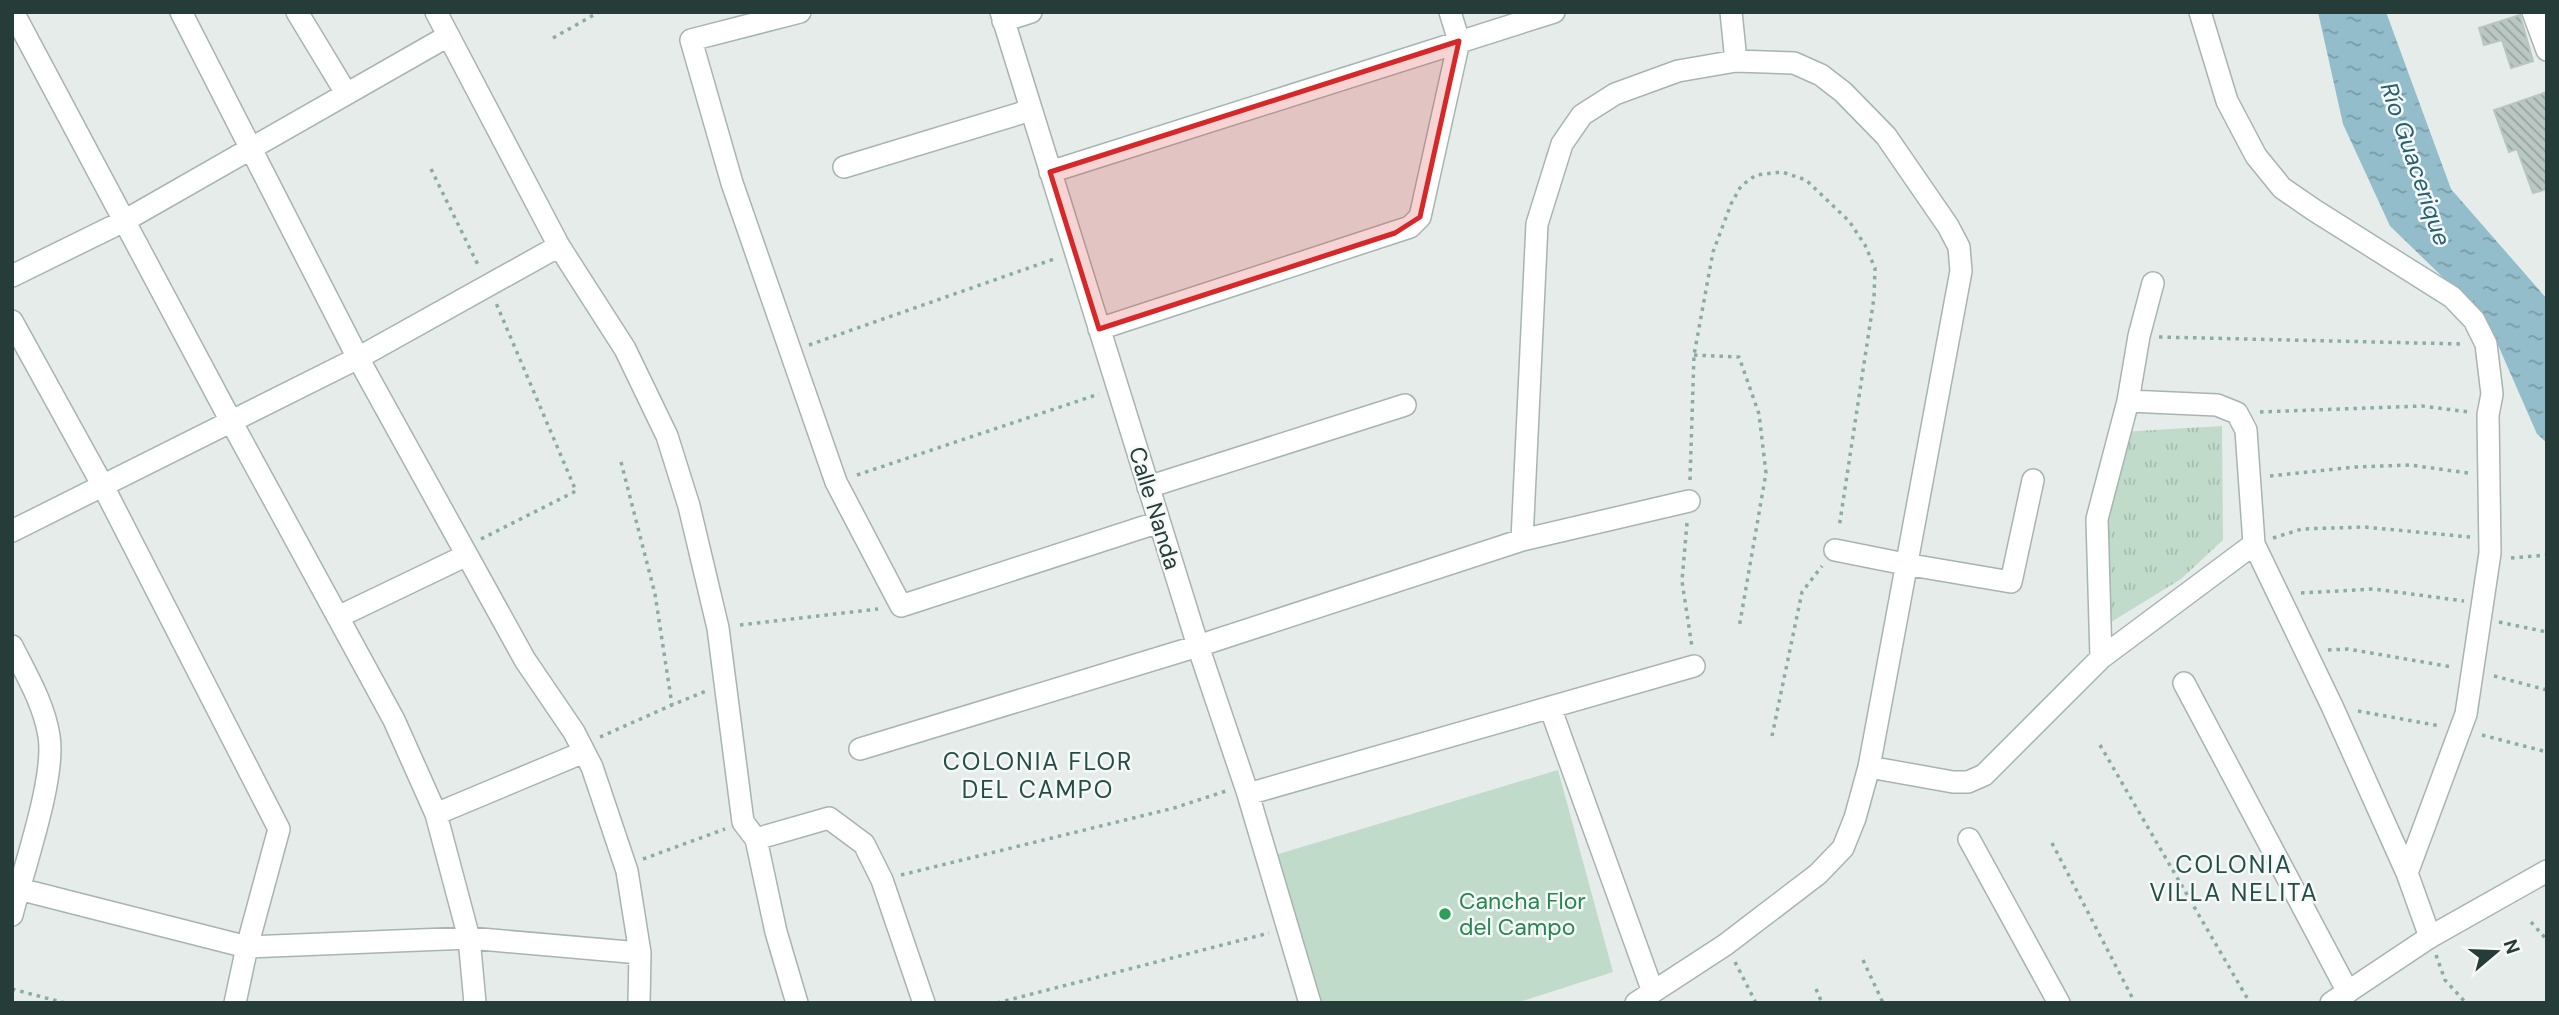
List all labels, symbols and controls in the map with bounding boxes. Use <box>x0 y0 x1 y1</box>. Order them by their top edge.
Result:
water label: Río Guacerique <box>2374 78 2458 250</box>
street label: Calle Nanda <box>1122 443 1188 573</box>
district label: COLONIA FLOR DEL CAMPO <box>943 746 1133 805</box>
district label: COLONIA VILLA NELITA <box>2149 849 2319 908</box>
place label: Cancha Flor del Campo <box>1459 886 1586 942</box>
marker: Cancha Flor del Campo <box>1437 906 1453 922</box>
north arrow <box>2461 917 2531 987</box>
text: N <box>2498 936 2526 957</box>

